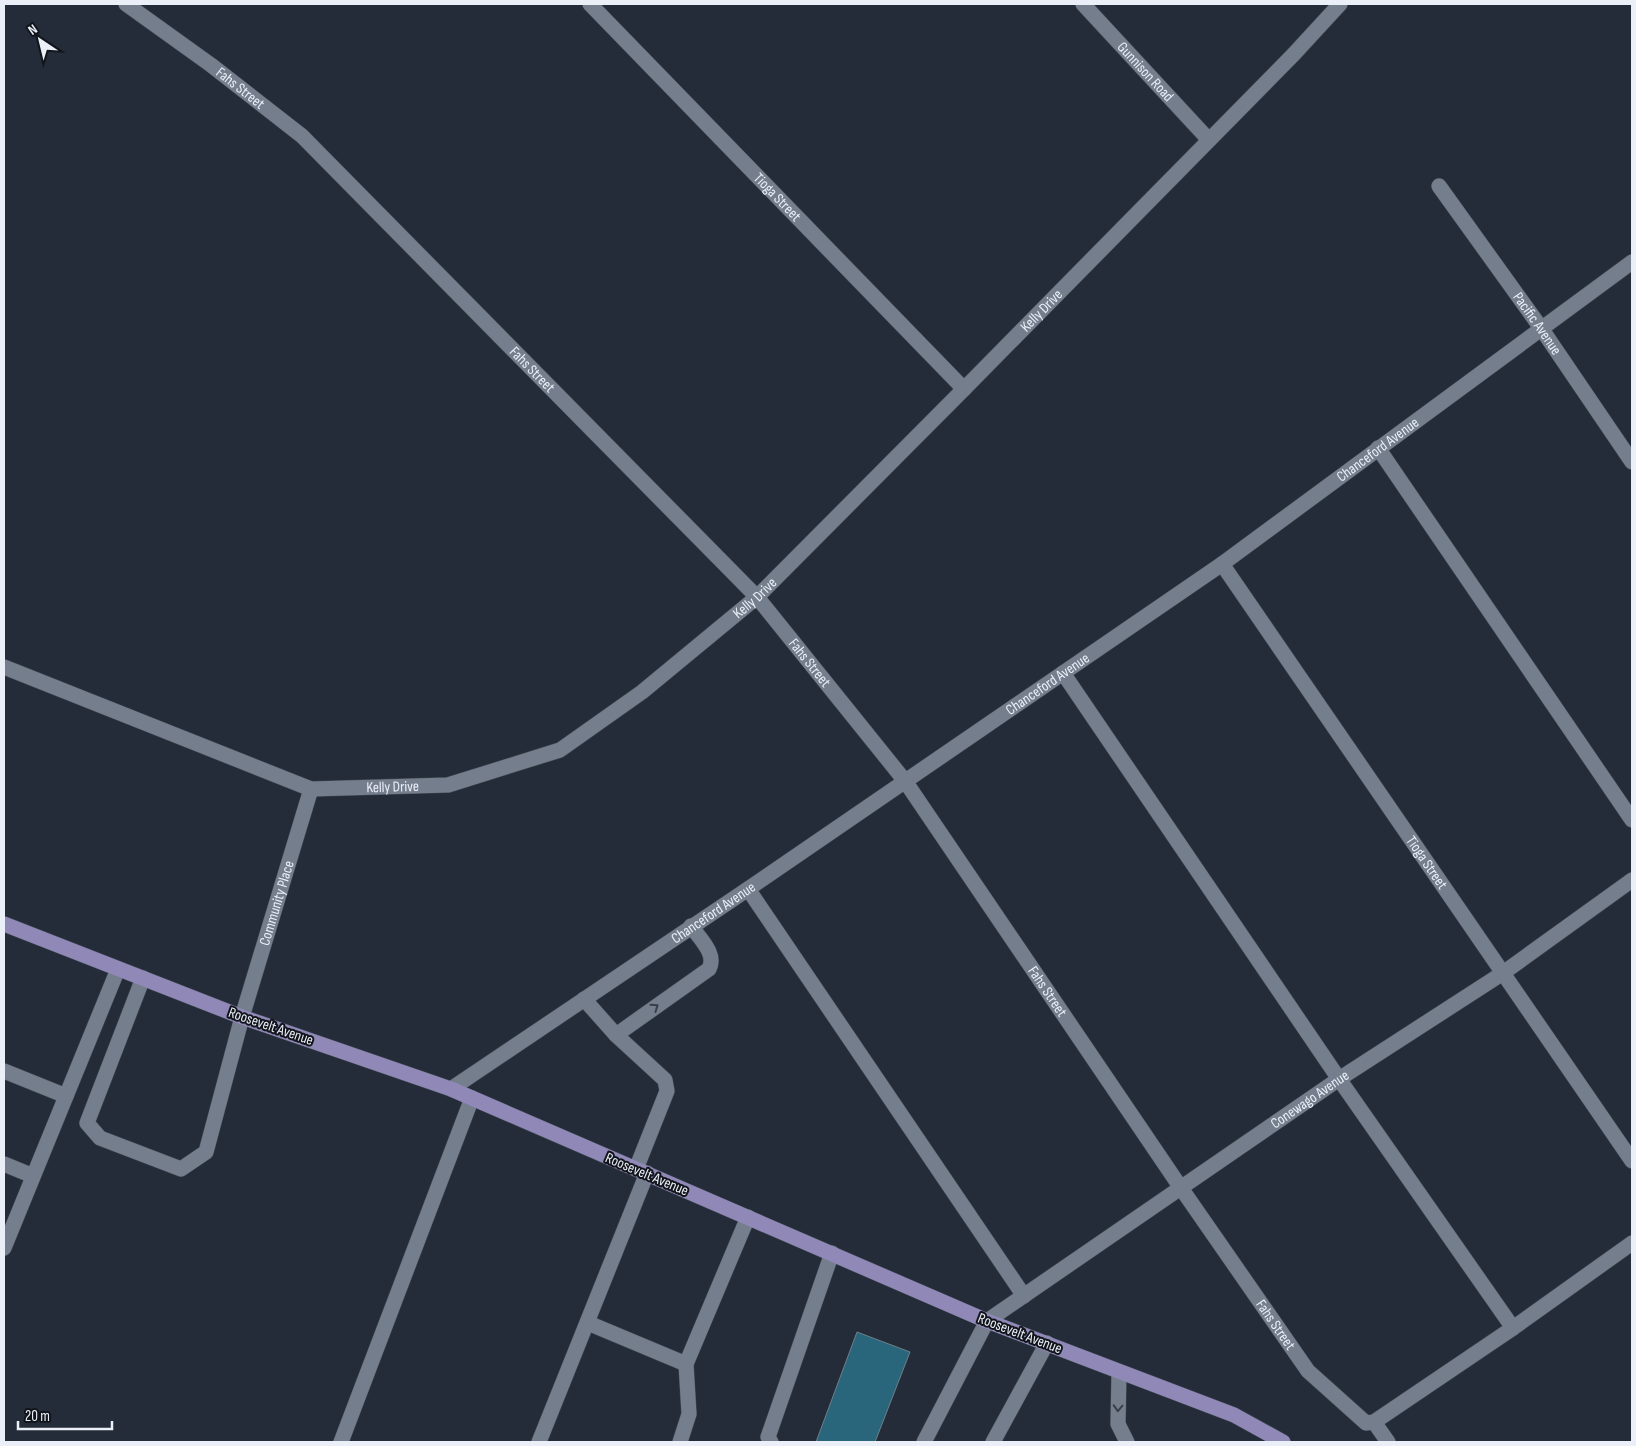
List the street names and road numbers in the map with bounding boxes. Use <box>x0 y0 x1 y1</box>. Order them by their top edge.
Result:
street label: Gunnison Road <box>1113 38 1178 106</box>
street label: Fahs Street <box>212 63 269 114</box>
street label: Tioga Street <box>749 169 805 226</box>
street label: Kelly Drive <box>1016 285 1067 336</box>
street label: Pacific Avenue <box>1508 289 1566 359</box>
street label: Fahs Street <box>505 343 559 397</box>
street label: Chanceford Avenue <box>1333 413 1423 486</box>
street label: Kelly Drive <box>729 574 781 623</box>
street label: Fahs Street <box>784 635 835 691</box>
street label: Chanceford Avenue <box>1002 649 1093 720</box>
street label: Kelly Drive <box>366 777 419 797</box>
street label: Tioga Street <box>1402 832 1452 893</box>
street label: Community Place <box>255 858 299 948</box>
street label: Chanceford Avenue <box>668 878 759 948</box>
street label: Fahs Street <box>1023 963 1071 1021</box>
street label: Roosevelt Avenue <box>226 1003 316 1050</box>
street label: Conewago Avenue <box>1267 1066 1353 1133</box>
street label: Roosevelt Avenue <box>602 1148 691 1201</box>
street label: Fahs Street <box>1251 1296 1300 1354</box>
street label: Roosevelt Avenue <box>975 1309 1065 1358</box>

